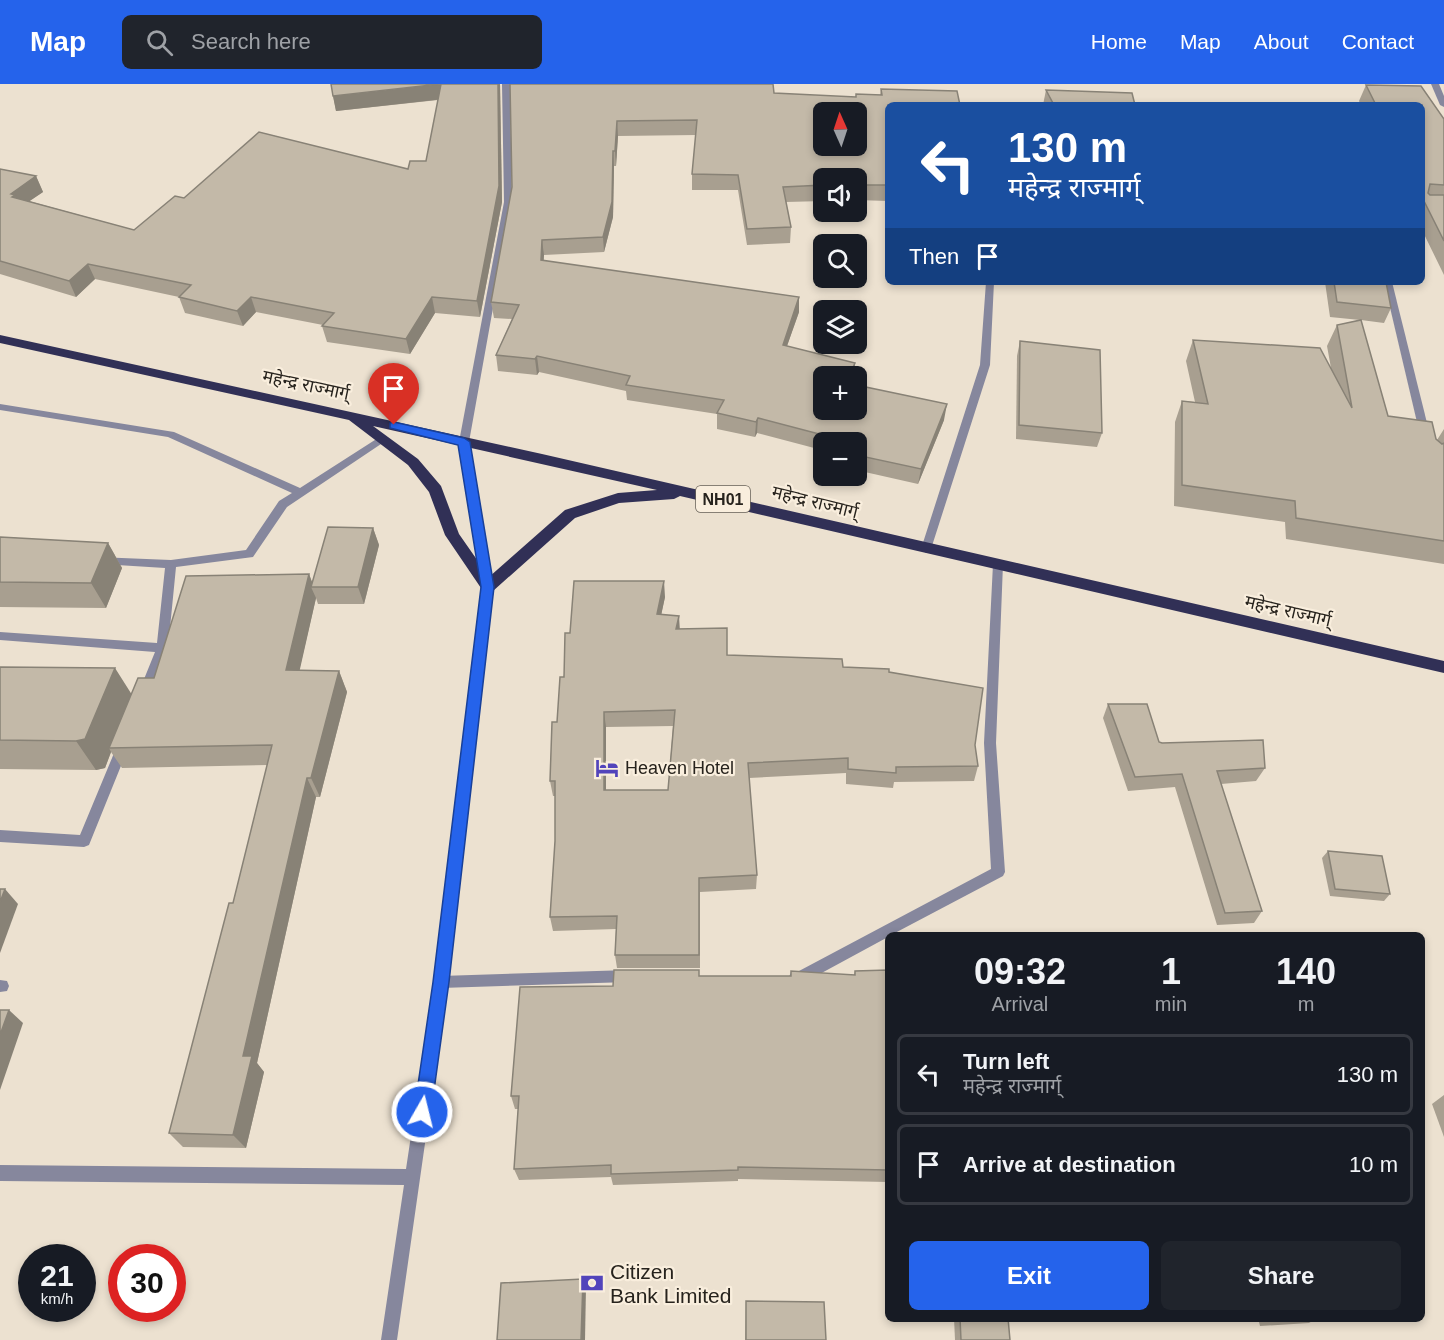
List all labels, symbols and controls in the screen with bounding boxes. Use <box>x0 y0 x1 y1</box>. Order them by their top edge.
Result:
search box <box>122 15 542 69</box>
text: Map <box>30 26 86 57</box>
icon: search <box>143 26 176 59</box>
text: Search here <box>191 29 311 54</box>
text: Home <box>1091 30 1147 53</box>
text: Map <box>1180 30 1221 53</box>
text: About <box>1254 30 1309 53</box>
text: Contact <box>1342 30 1414 53</box>
north arrow <box>813 102 867 156</box>
map controls <box>813 102 867 486</box>
text: 130 m <box>1008 124 1127 171</box>
icon: left <box>909 126 987 204</box>
button: sound <box>813 168 867 222</box>
text: महेन्द्र राज्मार्ग् <box>1008 173 1140 203</box>
button: search <box>813 234 867 288</box>
icon: arrive <box>971 240 1004 273</box>
text: Then <box>909 244 959 269</box>
button: layers <box>813 300 867 354</box>
pin <box>368 363 419 425</box>
street label: महेन्द्र राज्मार्ग् <box>261 365 354 406</box>
button: + <box>813 366 867 420</box>
icon: arrive <box>377 372 410 405</box>
button: − <box>813 432 867 486</box>
street label: महेन्द्र राज्मार्ग् <box>769 481 863 524</box>
road number: NH01 <box>696 486 750 512</box>
street label: महेन्द्र राज्मार्ग् <box>1242 590 1336 632</box>
hotel icon: Heaven Hotel <box>594 755 620 781</box>
place label: Heaven Hotel <box>625 758 734 778</box>
text: 09:32 <box>974 951 1066 992</box>
text: 1 <box>1161 951 1181 992</box>
text: 140 <box>1276 951 1336 992</box>
text: Arrival <box>992 993 1048 1015</box>
text: min <box>1155 993 1187 1015</box>
text: m <box>1298 993 1314 1015</box>
text: Turn left <box>963 1049 1049 1074</box>
icon: left <box>912 1058 945 1091</box>
text: 130 m <box>1337 1062 1398 1087</box>
text: महेन्द्र राज्मार्ग् <box>963 1075 1061 1097</box>
position arrow <box>390 1080 454 1144</box>
icon: arrive <box>912 1148 945 1181</box>
text: Arrive at destination <box>963 1152 1176 1177</box>
text: 10 m <box>1349 1152 1398 1177</box>
button: Exit <box>909 1241 1149 1310</box>
button: Share <box>1161 1241 1401 1310</box>
speed limit sign: 30 <box>108 1244 186 1322</box>
text: 21 <box>40 1259 74 1292</box>
place label: Citizen Bank Limited <box>610 1260 731 1307</box>
bank icon: Citizen Bank Limited <box>579 1270 605 1296</box>
text: km/h <box>41 1290 73 1307</box>

